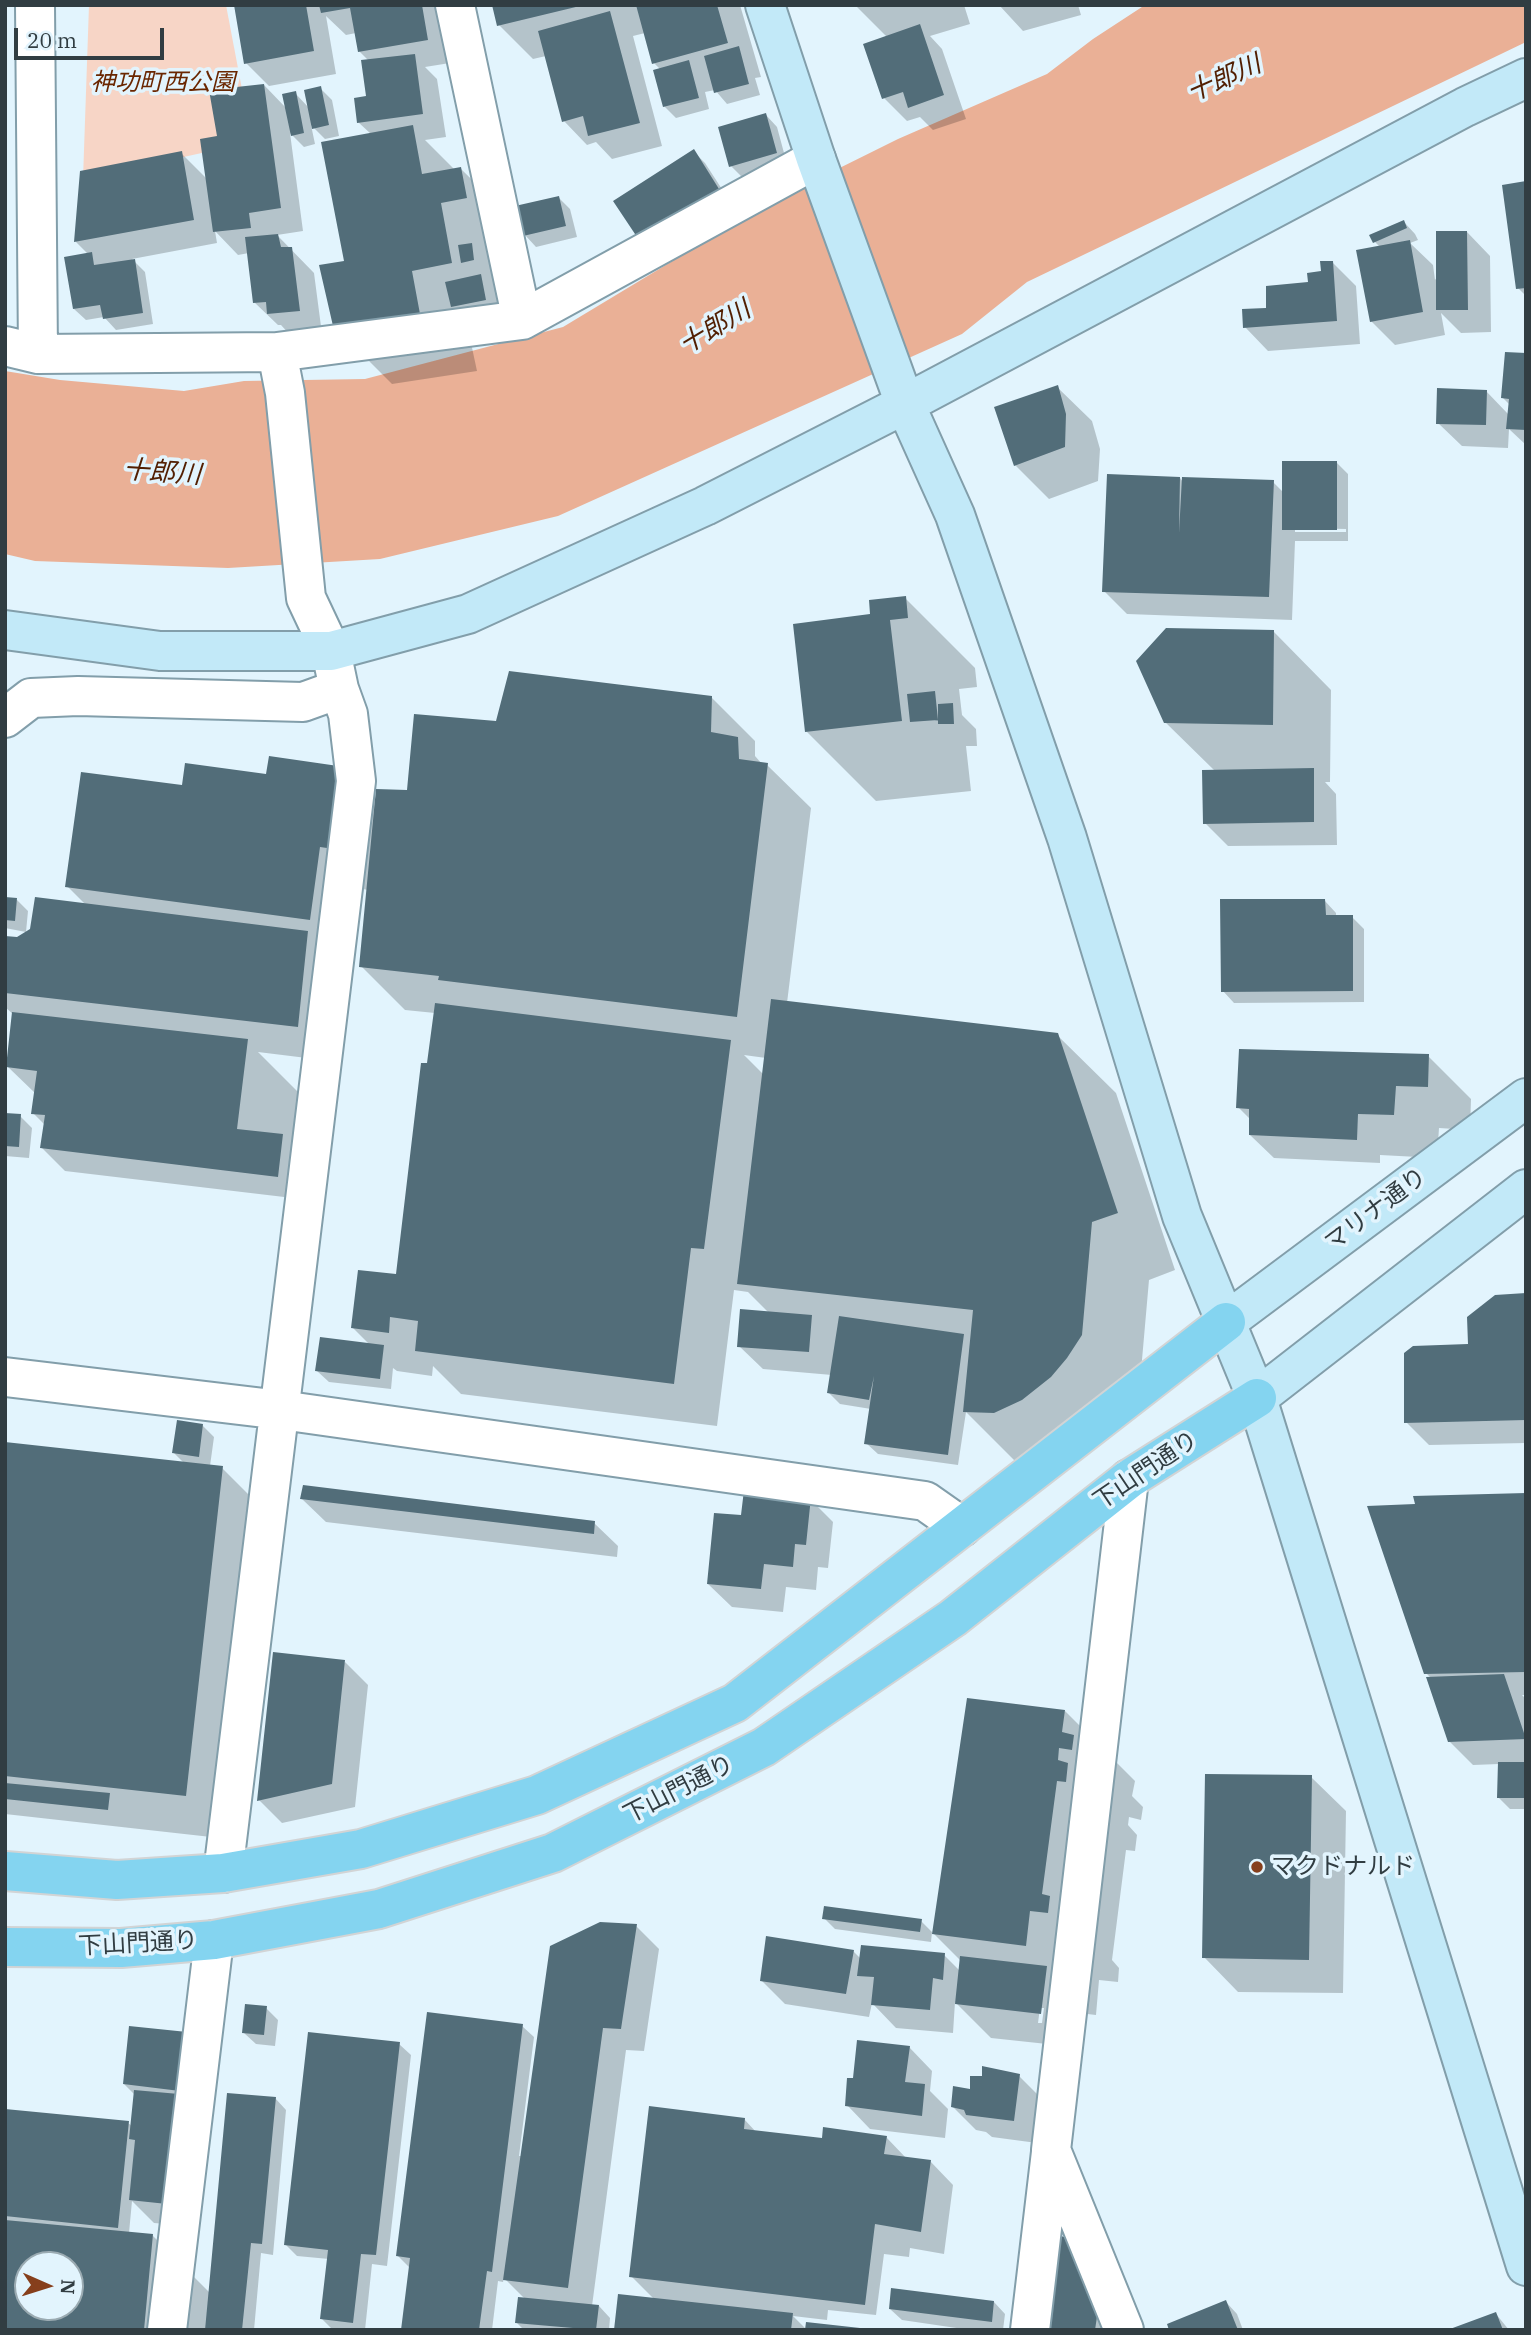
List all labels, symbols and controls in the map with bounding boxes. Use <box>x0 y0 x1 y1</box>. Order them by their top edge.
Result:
scale bar <box>18 14 168 58</box>
text: 20 m <box>27 26 77 54</box>
water label: 十郎川 <box>1182 49 1266 109</box>
park label: 神功町西公園 <box>91 69 235 97</box>
water label: 十郎川 <box>674 295 756 361</box>
water label: 十郎川 <box>122 455 202 491</box>
street label: マリナ通り <box>1319 1162 1433 1258</box>
street label: 下山門通り <box>1088 1426 1204 1516</box>
street label: 下山門通り <box>619 1750 739 1830</box>
place label: マクドナルド <box>1271 1853 1415 1881</box>
marker: マクドナルド <box>1249 1859 1265 1875</box>
street label: 下山門通り <box>77 1926 199 1962</box>
north arrow <box>14 2251 84 2321</box>
text: N <box>56 2279 80 2295</box>

